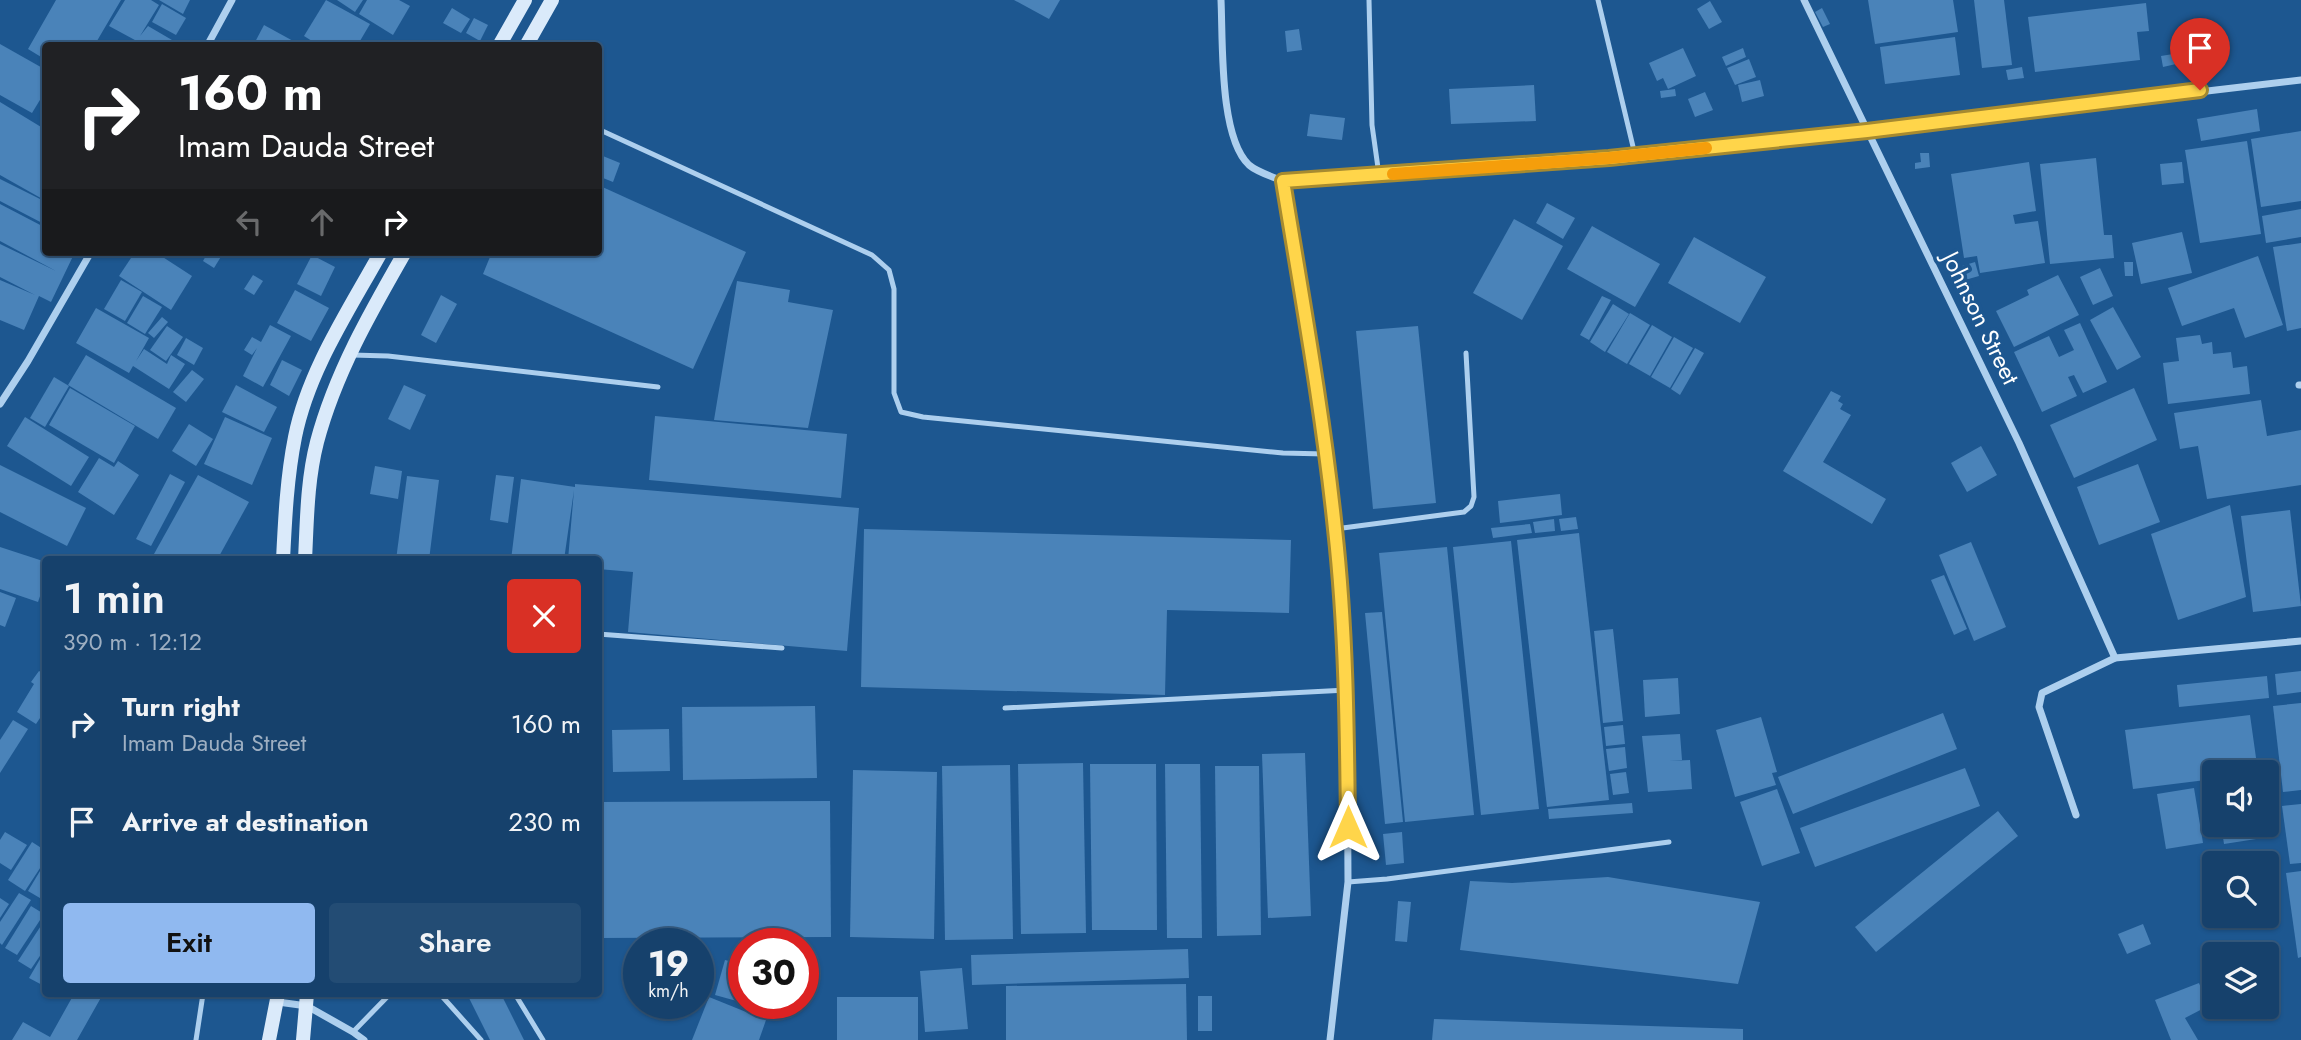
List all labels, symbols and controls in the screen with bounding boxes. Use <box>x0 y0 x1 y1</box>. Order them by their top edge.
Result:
pin <box>2170 18 2230 90</box>
icon: arrive <box>2181 29 2219 67</box>
text: 160 m <box>178 58 323 128</box>
icon: right <box>63 70 154 161</box>
text: Imam Dauda Street <box>178 123 434 169</box>
icon: left <box>230 203 268 241</box>
icon: ahead <box>303 203 341 241</box>
icon: right <box>376 203 414 241</box>
street label: Johnson Street <box>1932 243 2028 391</box>
text: 1 min <box>63 568 165 629</box>
button: close <box>507 579 581 653</box>
text: 390 m · 12:12 <box>63 625 202 659</box>
text: Turn right <box>122 688 240 726</box>
icon: right <box>63 705 101 743</box>
text: 160 m <box>511 705 581 743</box>
text: Imam Dauda Street <box>122 726 306 760</box>
map controls <box>2202 760 2279 1019</box>
button: sound <box>2202 760 2279 837</box>
position arrow <box>1311 790 1385 864</box>
icon: arrive <box>63 803 101 841</box>
text: Arrive at destination <box>122 803 369 841</box>
text: 230 m <box>508 803 581 841</box>
button: search <box>2202 851 2279 928</box>
button: Exit <box>63 903 315 983</box>
button: Share <box>329 903 581 983</box>
speed limit sign: 30 <box>728 928 819 1019</box>
text: 19 <box>648 939 689 989</box>
button: layers <box>2202 942 2279 1019</box>
text: km/h <box>648 978 689 1004</box>

